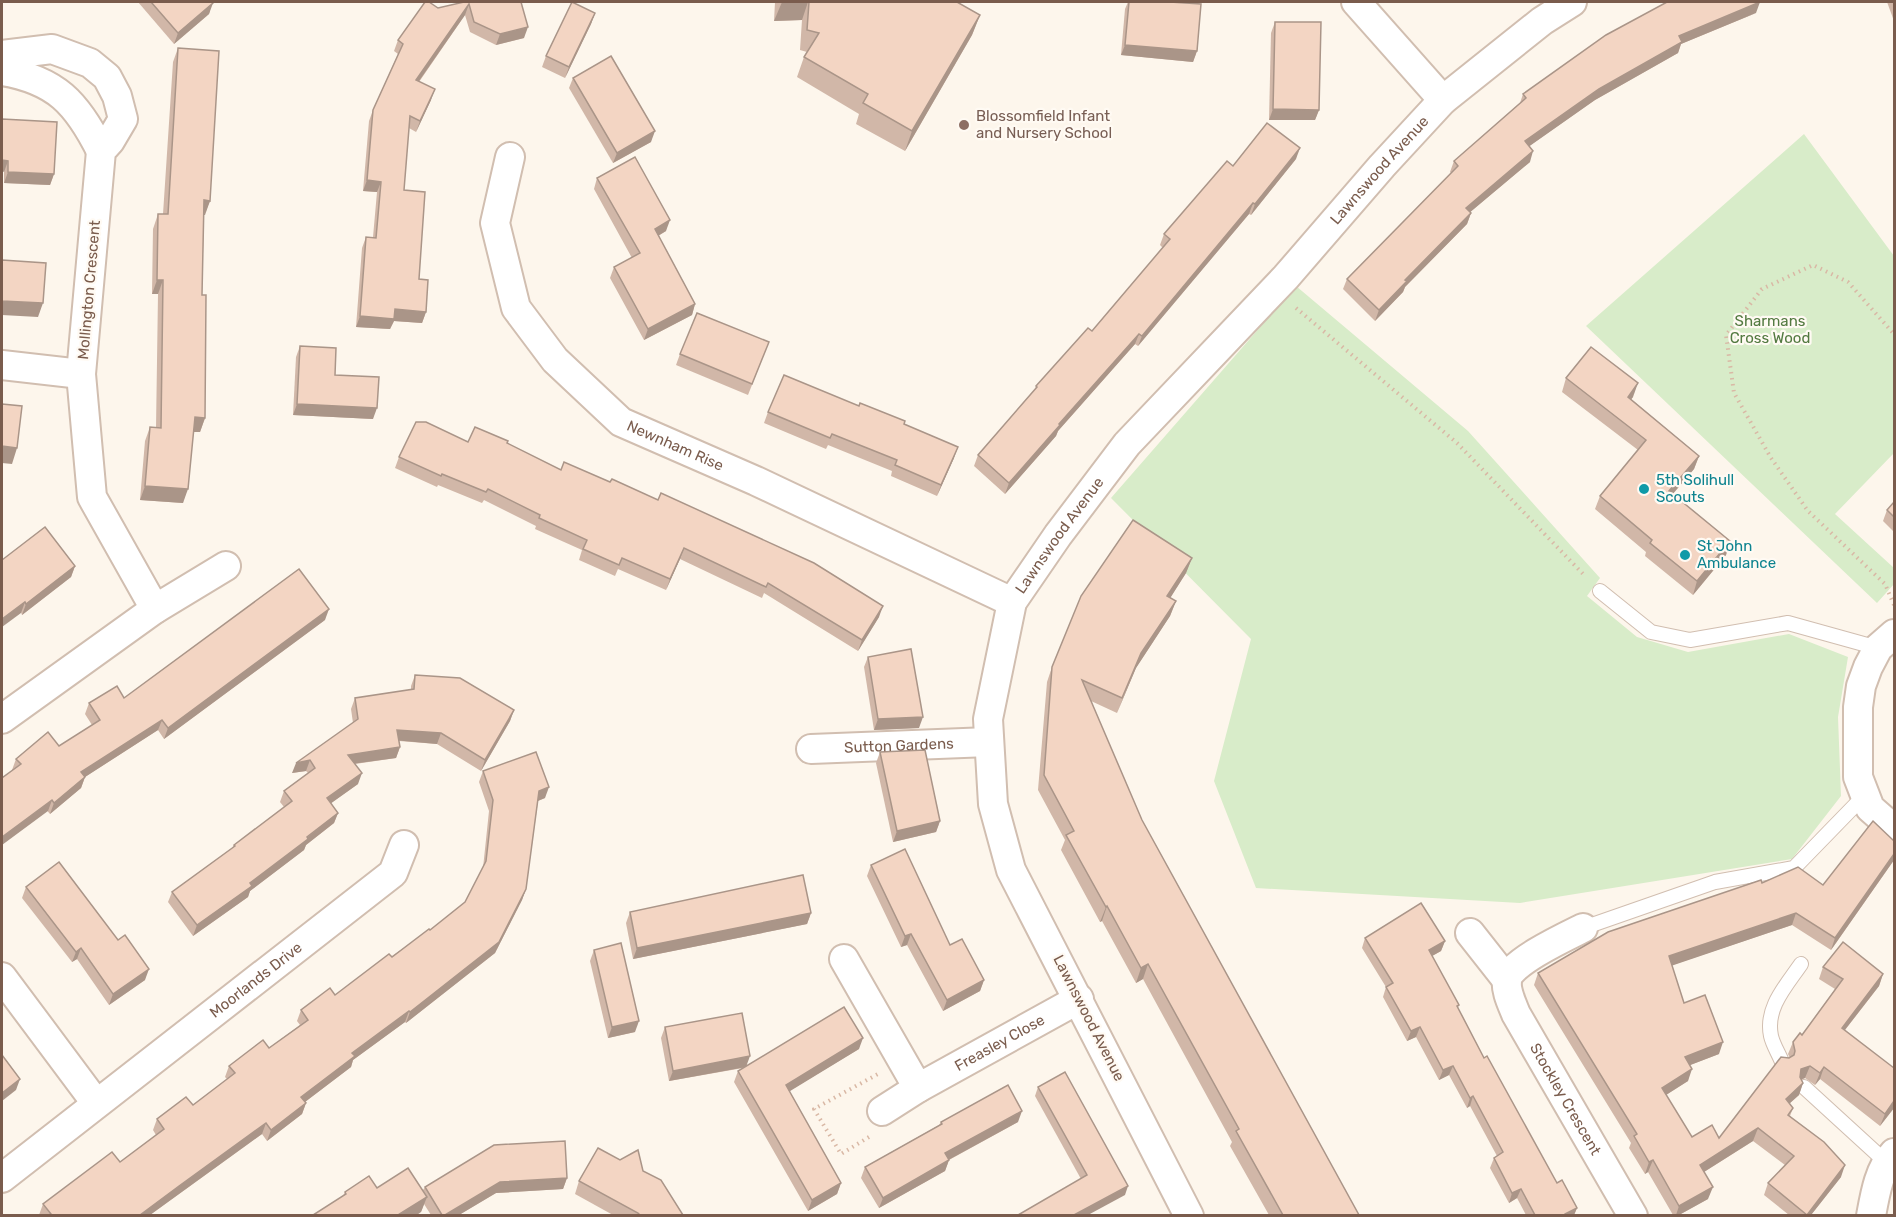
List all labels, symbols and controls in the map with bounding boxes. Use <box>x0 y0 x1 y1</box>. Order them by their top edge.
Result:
place label: Blossomfield Infant and Nursery School <box>976 107 1112 142</box>
street label: Lawnswood Avenue <box>1326 112 1433 228</box>
marker: Blossomfield Infant and Nursery School <box>957 118 971 132</box>
street label: Mollington Crescent <box>74 219 104 360</box>
park label: Sharmans Cross Wood <box>1730 312 1810 347</box>
street label: Newnham Rise <box>624 417 726 475</box>
place label: 5th Solihull Scouts <box>1656 471 1734 506</box>
street label: Lawnswood Avenue <box>1012 474 1108 597</box>
marker: 5th Solihull Scouts <box>1637 482 1651 496</box>
place label: St John Ambulance <box>1697 537 1776 572</box>
marker: St John Ambulance <box>1678 548 1692 562</box>
street label: Sutton Gardens <box>844 734 954 757</box>
street label: Moorlands Drive <box>206 938 306 1022</box>
street label: Lawnswood Avenue <box>1049 952 1129 1084</box>
street label: Freasley Close <box>951 1011 1048 1075</box>
street label: Stockley Crescent <box>1526 1040 1605 1159</box>

